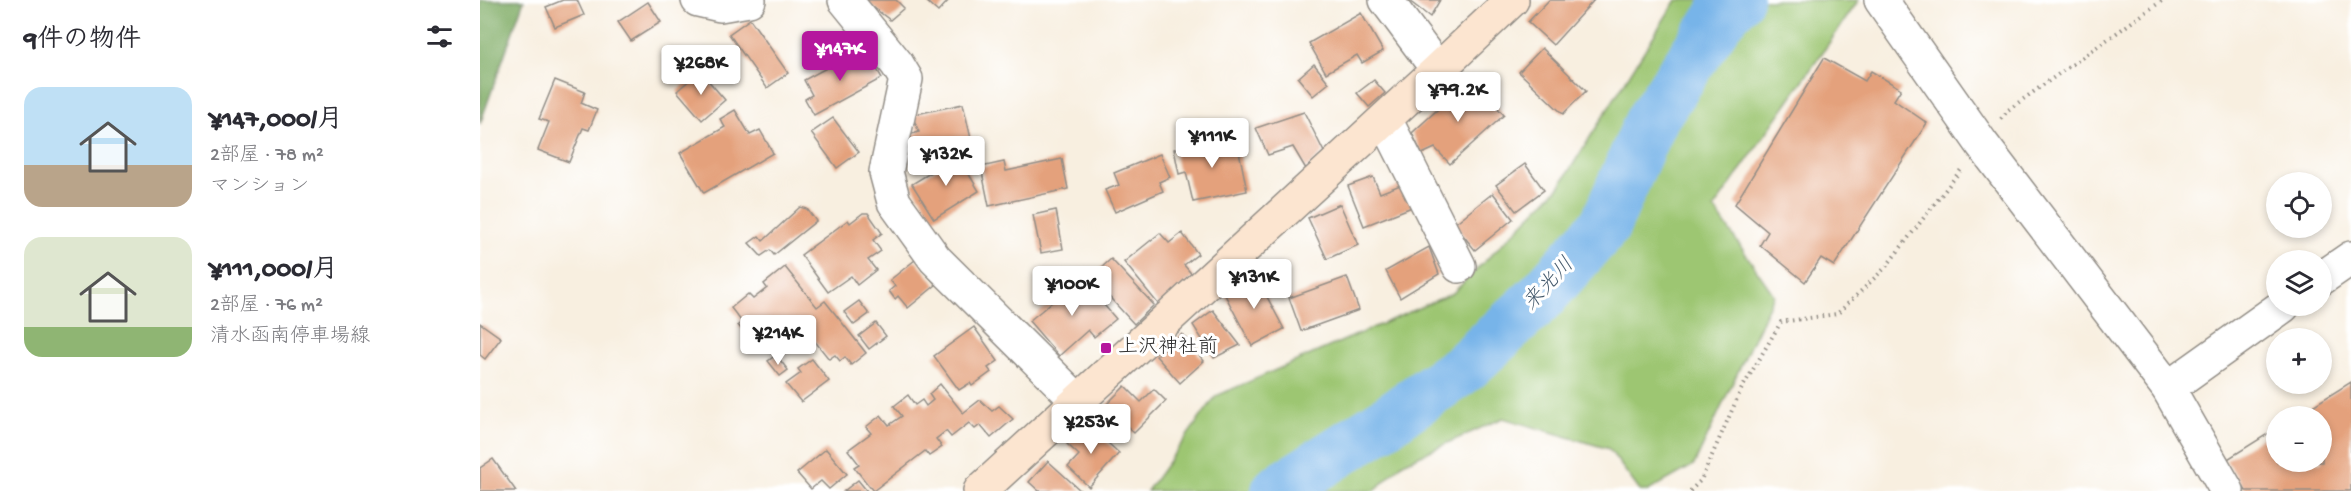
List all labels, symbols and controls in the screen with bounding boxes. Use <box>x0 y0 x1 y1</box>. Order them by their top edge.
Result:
icon: filters <box>423 20 456 53</box>
text: 9件の物件 <box>24 26 141 57</box>
pin: ¥147K <box>798 31 882 82</box>
text: ¥147K <box>816 39 864 62</box>
pin: ¥268K <box>659 45 743 96</box>
text: ¥268K <box>675 53 727 76</box>
pin: ¥79.2K <box>1409 72 1507 123</box>
text: ¥79.2K <box>1430 80 1486 103</box>
text: ¥147,000/月 <box>210 106 343 137</box>
icon: home <box>72 111 144 183</box>
pin: ¥111K <box>1170 118 1254 169</box>
text: ¥111K <box>1190 126 1234 149</box>
pin: ¥132K <box>904 136 988 187</box>
text: ¥132K <box>922 144 970 167</box>
text: 2部屋 · 78 m² <box>210 145 324 168</box>
map controls <box>2266 172 2332 472</box>
button: locate <box>2266 172 2332 238</box>
text: マンション <box>210 176 309 199</box>
button: layers <box>2266 250 2332 316</box>
water label: 来光川 <box>1518 252 1581 317</box>
text: ¥111,000/月 <box>210 256 338 287</box>
pin: ¥131K <box>1212 259 1296 310</box>
icon: home <box>72 261 144 333</box>
pin: ¥100K <box>1030 266 1114 317</box>
text: ¥131K <box>1231 267 1277 290</box>
text: ¥100K <box>1046 274 1098 297</box>
text: 2部屋 · 76 m² <box>210 295 323 318</box>
pin: ¥214K <box>736 315 820 366</box>
text: ¥214K <box>754 323 802 346</box>
text: 清水函南停車場線 <box>210 326 370 349</box>
button: + <box>2266 328 2332 394</box>
place label: 上沢神社前 <box>1118 335 1218 360</box>
marker: 上沢神社前 <box>1099 341 1113 355</box>
pin: ¥253K <box>1049 404 1133 455</box>
button: − <box>2266 406 2332 472</box>
text: ¥253K <box>1066 412 1117 435</box>

